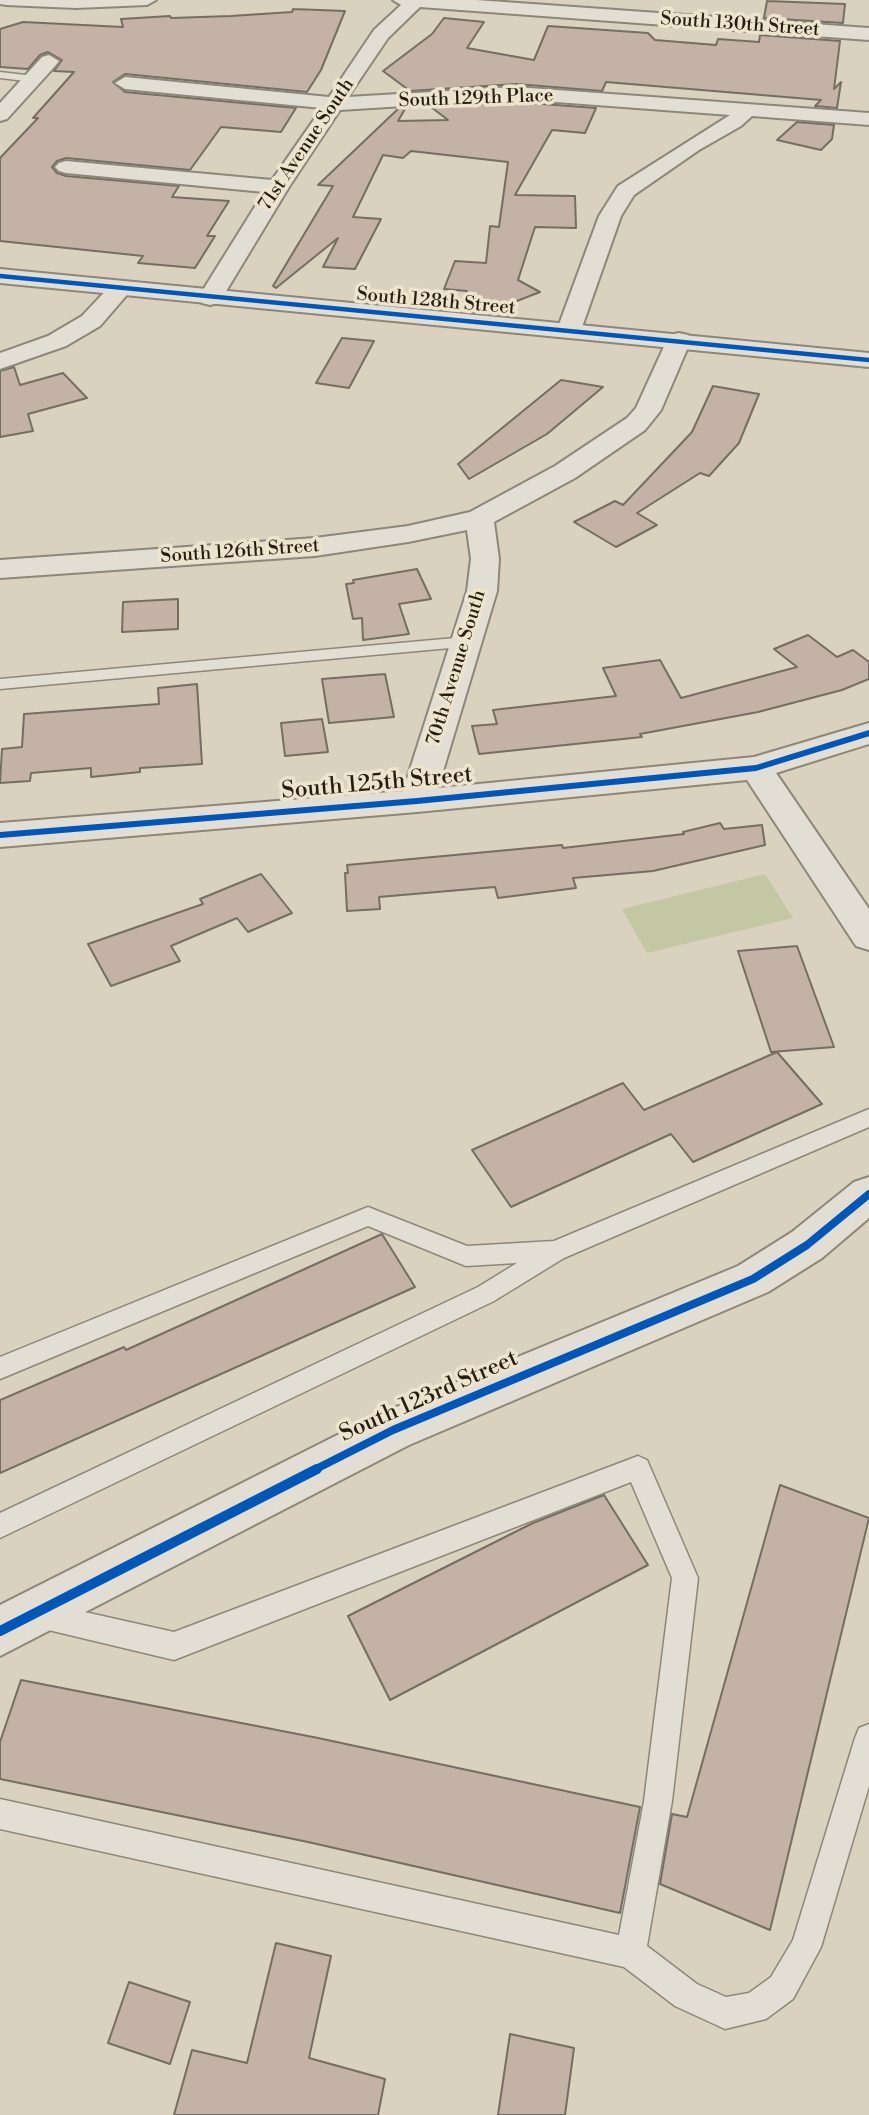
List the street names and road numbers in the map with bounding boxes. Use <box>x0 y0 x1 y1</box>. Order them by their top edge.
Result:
street label: South 130th Street <box>660 8 820 42</box>
street label: 71st Avenue South <box>254 74 360 216</box>
street label: South 129th Place <box>398 85 554 113</box>
street label: South 128th Street <box>356 284 516 320</box>
street label: South 126th Street <box>160 535 320 569</box>
street label: 70th Avenue South <box>423 588 491 748</box>
street label: South 125th Street <box>280 762 474 806</box>
street label: South 123rd Street <box>336 1345 522 1449</box>

